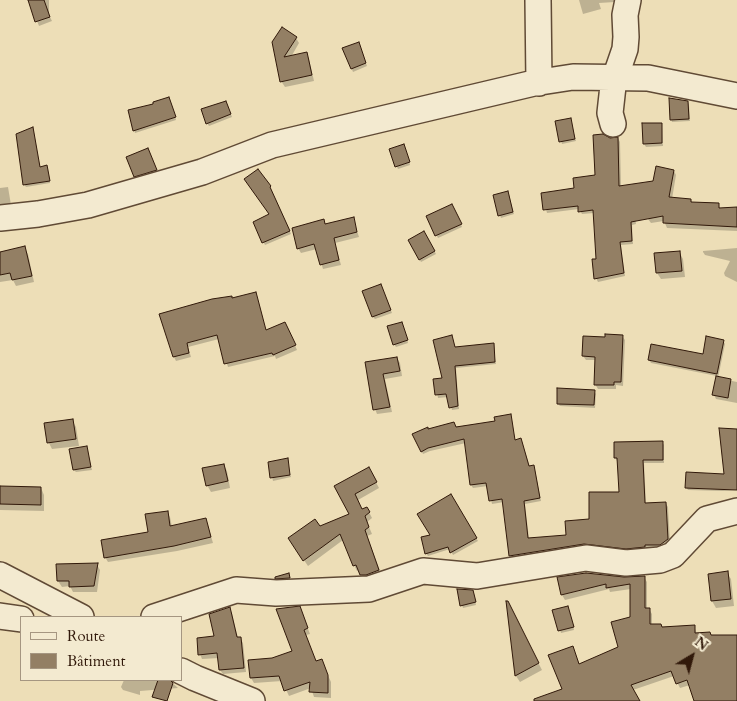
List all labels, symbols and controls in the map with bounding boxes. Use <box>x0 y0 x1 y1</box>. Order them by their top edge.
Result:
legend <box>20 616 182 681</box>
text: Route <box>67 626 105 646</box>
north arrow <box>667 631 717 681</box>
text: N <box>691 632 712 655</box>
text: Bâtiment <box>67 651 125 671</box>

